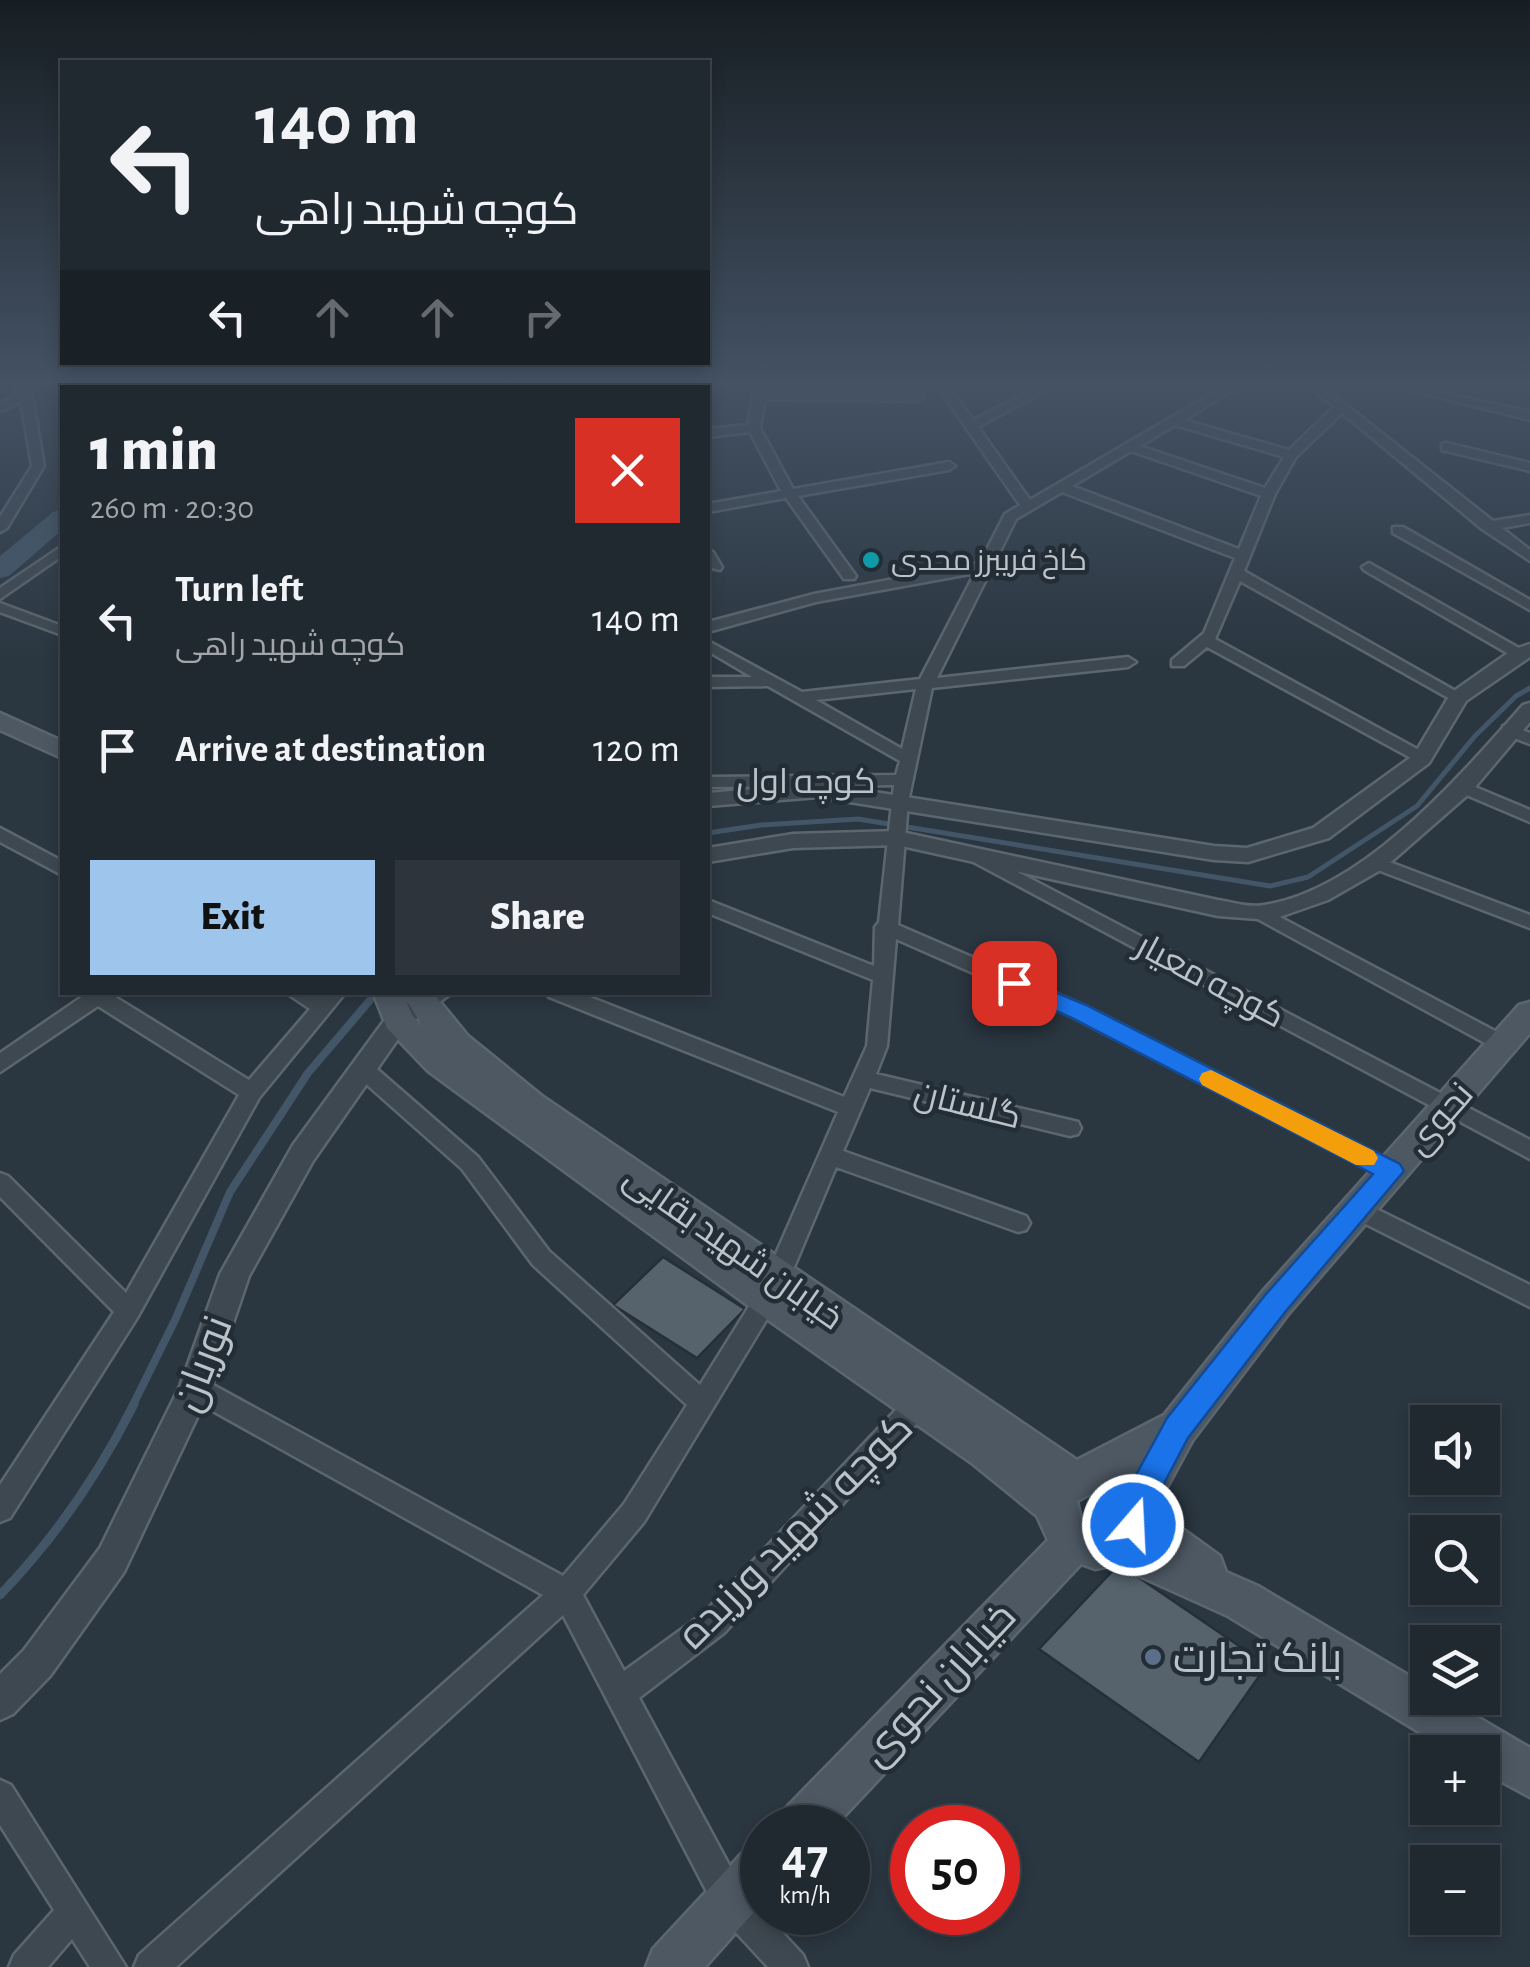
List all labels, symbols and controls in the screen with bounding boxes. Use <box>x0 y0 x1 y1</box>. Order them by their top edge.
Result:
text: 140 m <box>255 87 419 157</box>
icon: left <box>90 100 220 230</box>
text: کوچه شهید راهی <box>255 188 579 233</box>
icon: left <box>200 290 255 345</box>
icon: ahead <box>305 290 360 345</box>
icon: ahead <box>410 290 465 345</box>
icon: right <box>515 290 570 345</box>
button: close <box>575 418 680 523</box>
text: 1 min <box>90 421 218 481</box>
text: 260 m · 20:30 <box>90 492 254 524</box>
place label: کاخ فریبرز محدی <box>891 546 1087 580</box>
marker: کاخ فریبرز محدی <box>860 549 882 571</box>
text: Turn left <box>175 571 303 609</box>
icon: left <box>90 593 145 648</box>
text: 140 m <box>592 601 680 639</box>
text: کوچه شهید راهی <box>175 629 405 661</box>
icon: arrive <box>90 723 145 778</box>
text: Arrive at destination <box>175 731 486 769</box>
text: 120 m <box>593 731 680 769</box>
street label: کوچه اول <box>736 765 876 804</box>
button: Exit <box>90 860 375 975</box>
button: Share <box>395 860 680 975</box>
street label: کوچه معیار <box>1127 927 1290 1038</box>
pin <box>972 941 1057 1026</box>
icon: arrive <box>987 956 1042 1011</box>
street label: گلستان <box>910 1075 1024 1137</box>
street label: نحوی <box>1400 1077 1482 1163</box>
street label: خیابان شهید بقایی <box>616 1160 849 1338</box>
street label: نوریان <box>166 1310 242 1418</box>
map controls <box>1410 1405 1500 1935</box>
button: sound <box>1410 1405 1500 1495</box>
street label: کوچه شهید ورزیده <box>670 1406 924 1660</box>
position arrow <box>1081 1473 1185 1577</box>
button: search <box>1410 1515 1500 1605</box>
street label: خیابان نحوی <box>853 1595 1025 1775</box>
button: layers <box>1410 1625 1500 1715</box>
place label: بانک تجارت <box>1173 1638 1342 1681</box>
marker: بانک تجارت <box>1142 1646 1164 1668</box>
button: + <box>1410 1735 1500 1825</box>
speed limit sign: 50 <box>890 1805 1020 1935</box>
text: 47 <box>782 1833 828 1883</box>
button: − <box>1410 1845 1500 1935</box>
text: km/h <box>779 1883 831 1908</box>

